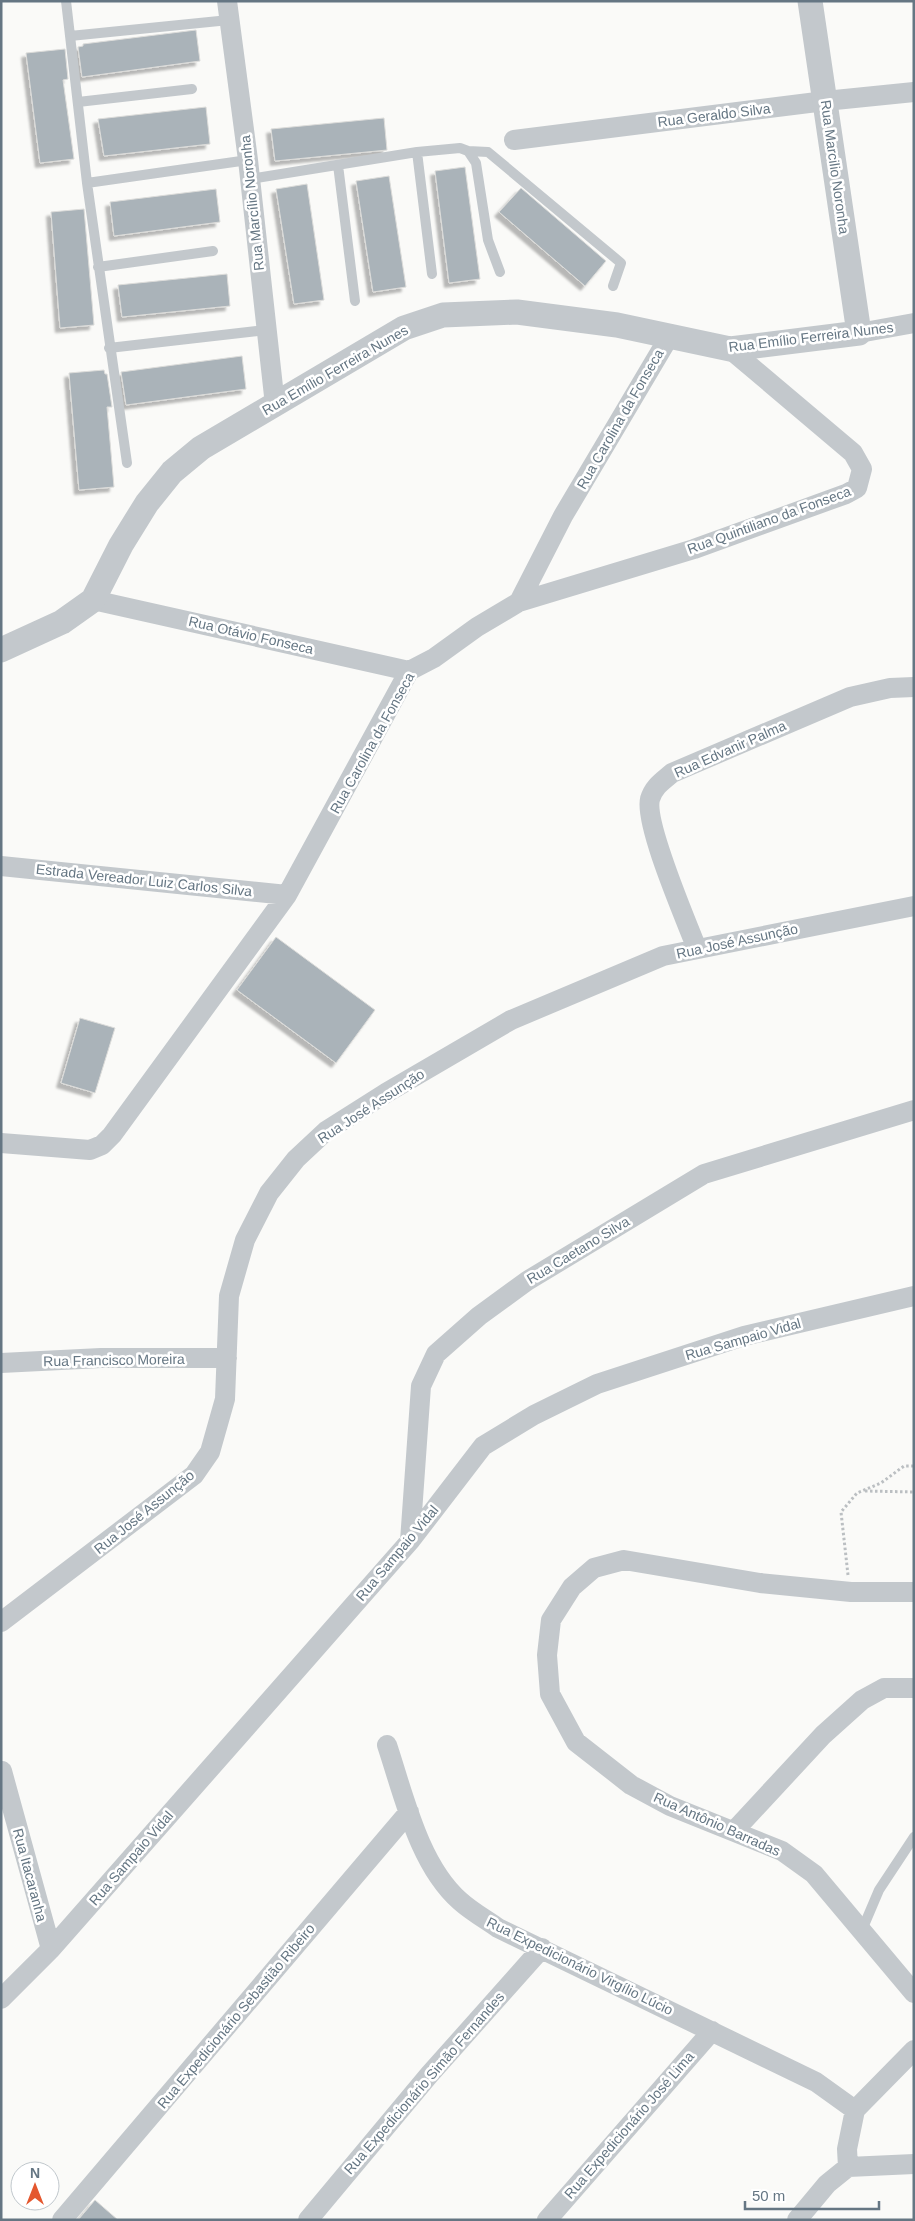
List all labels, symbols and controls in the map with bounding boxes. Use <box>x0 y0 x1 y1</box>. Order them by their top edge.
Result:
street label: Rua Marcilio Noronha <box>818 99 852 235</box>
street label: Rua Geraldo Silva <box>657 100 772 130</box>
street label: Rua Marcílio Noronha <box>237 134 267 272</box>
street label: Rua Emílio Ferreira Nunes <box>728 319 894 355</box>
street label: Rua Emílio Ferreira Nunes <box>259 322 411 418</box>
street label: Rua Carolina da Fonseca <box>573 346 667 492</box>
street label: Rua Quintiliano da Fonseca <box>685 483 853 557</box>
street label: Rua Otávio Fonseca <box>187 613 315 657</box>
street label: Rua Carolina da Fonseca <box>327 670 418 816</box>
street label: Rua Edvanir Palma <box>672 717 789 781</box>
street label: Estrada Vereador Luiz Carlos Silva <box>35 861 253 899</box>
street label: Rua José Assunção <box>675 920 799 962</box>
street label: Rua José Assunção <box>315 1065 427 1146</box>
street label: Rua Caetano Silva <box>524 1213 632 1287</box>
street label: Rua Sampaio Vidal <box>683 1315 803 1363</box>
street label: Rua Francisco Moreira <box>43 1351 185 1369</box>
street label: Rua José Assunção <box>91 1467 197 1557</box>
street label: Rua Sampaio Vidal <box>352 1502 442 1604</box>
street label: Rua Antônio Barradas <box>651 1789 783 1859</box>
street label: Rua Sampaio Vidal <box>86 1808 176 1908</box>
street label: Rua Itacaranha <box>10 1827 50 1924</box>
street label: Rua Expedicionário Virgílio Lúcio <box>484 1914 676 2018</box>
street label: Rua Expedicionário Sebastião Ribeiro <box>154 1920 318 2111</box>
street label: Rua Expedicionário Simão Fernandes <box>341 1989 507 2177</box>
street label: Rua Expedicionário José Lima <box>561 2048 697 2202</box>
north arrow <box>10 2161 60 2211</box>
text: N <box>30 2165 40 2181</box>
scale bar <box>745 2178 879 2210</box>
text: 50 m <box>752 2187 785 2204</box>

